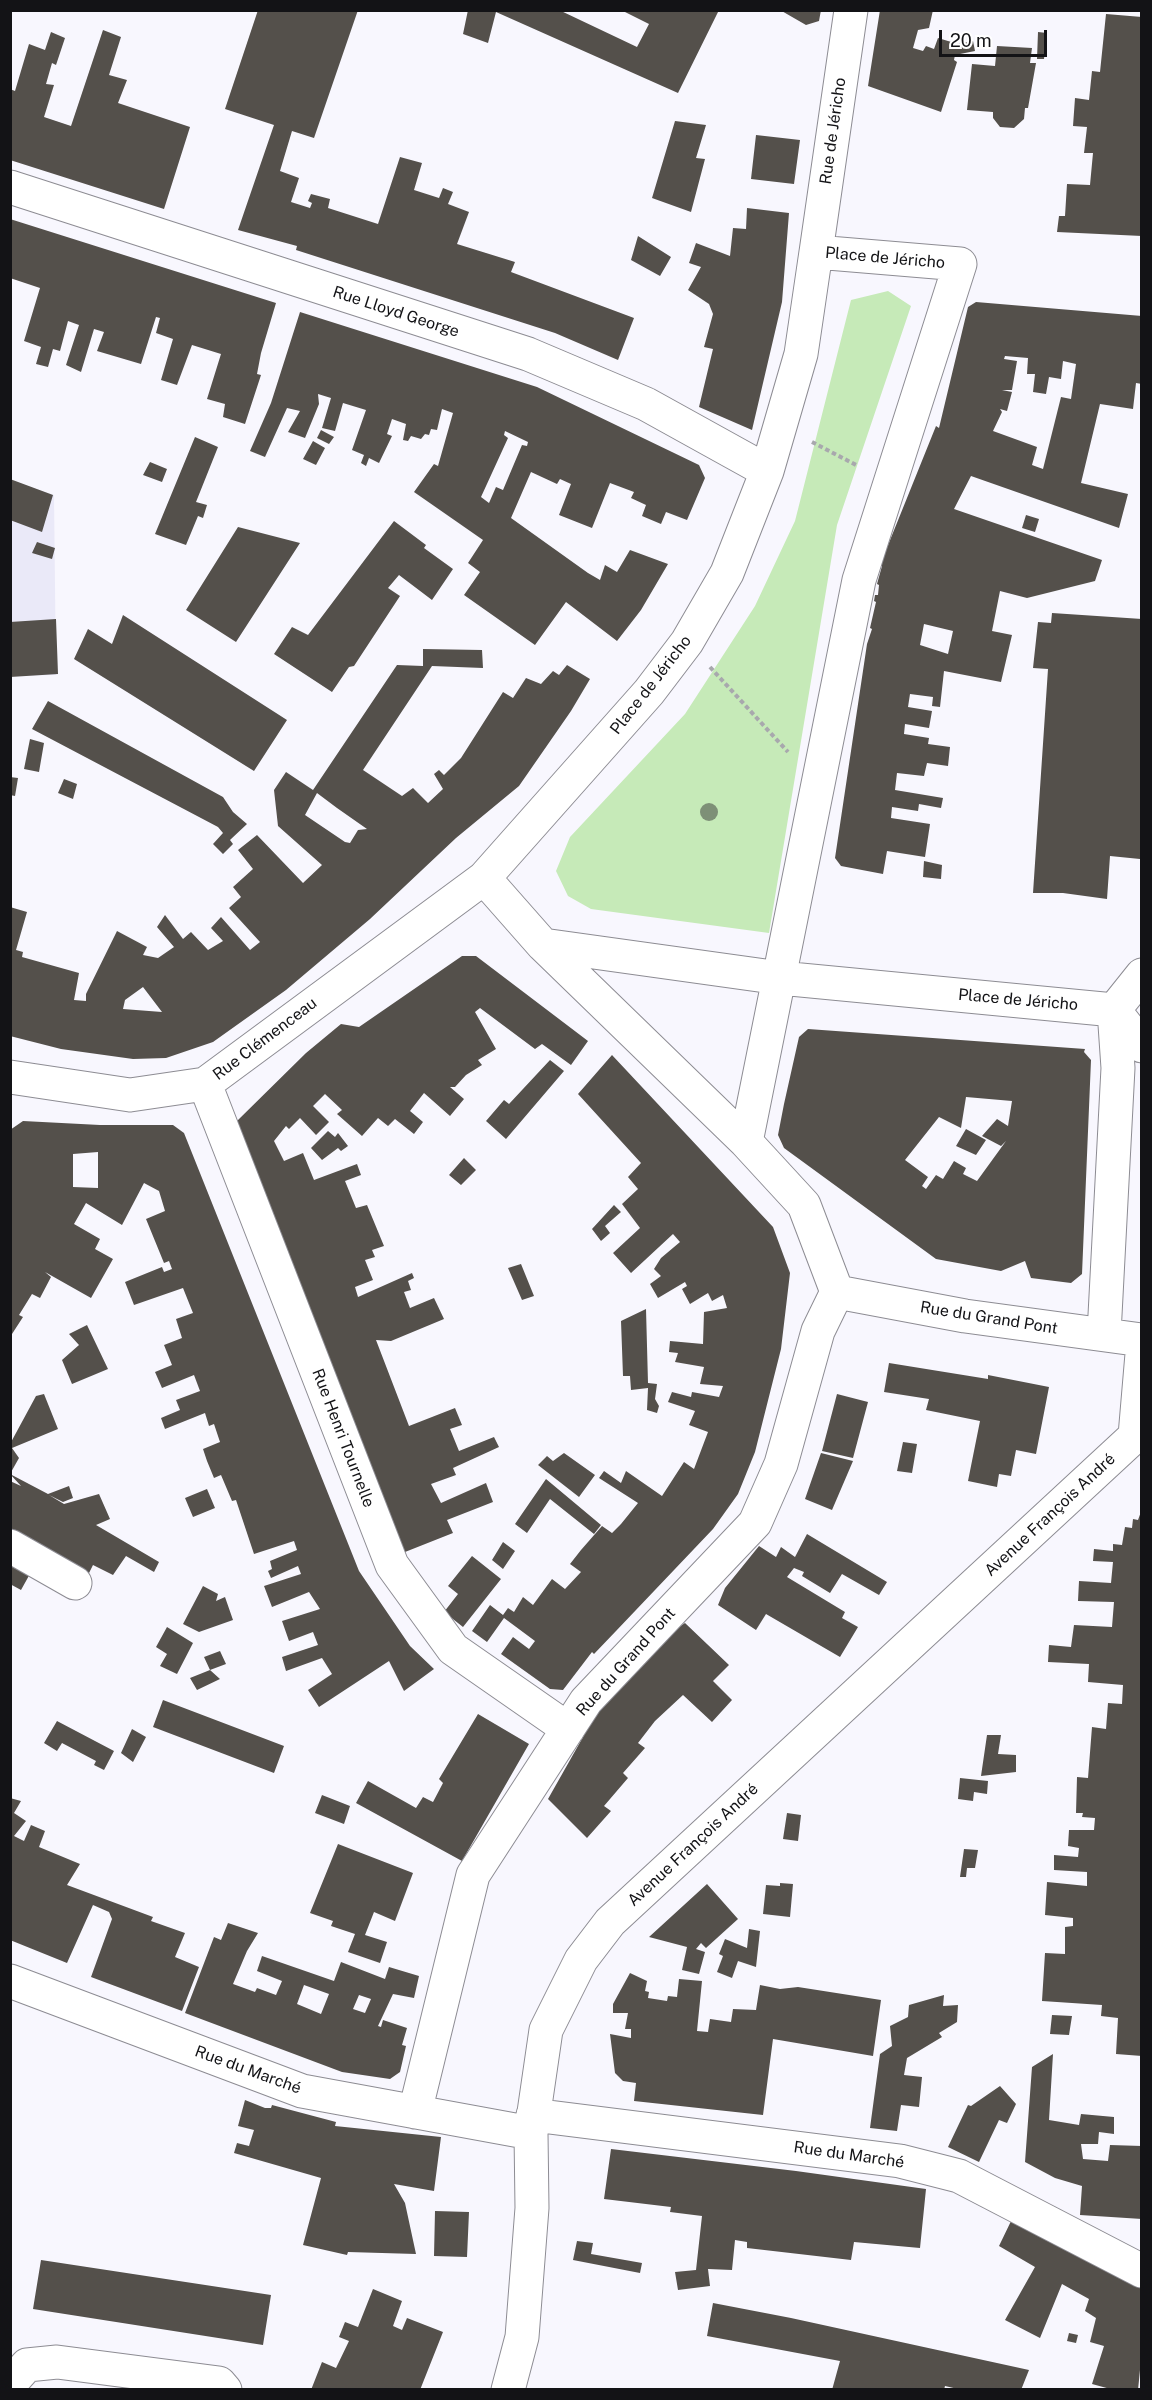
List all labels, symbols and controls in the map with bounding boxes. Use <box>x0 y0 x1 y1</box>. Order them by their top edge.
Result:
scale bar <box>942 18 1050 56</box>
text: 20 m <box>950 30 992 51</box>
street label: Rue de Jéricho <box>816 76 850 186</box>
street label: Place de Jéricho <box>824 243 946 273</box>
street label: Rue Lloyd George <box>330 282 462 342</box>
street label: Place de Jéricho <box>606 632 696 738</box>
street label: Place de Jéricho <box>957 985 1079 1015</box>
street label: Rue Clémenceau <box>209 994 321 1084</box>
street label: Rue du Grand Pont <box>919 1298 1059 1338</box>
street label: Rue Henri Tournelle <box>308 1366 378 1510</box>
street label: Avenue François André <box>981 1449 1119 1581</box>
street label: Rue du Grand Pont <box>572 1604 680 1720</box>
street label: Avenue François André <box>624 1779 762 1911</box>
street label: Rue du Marché <box>192 2042 304 2098</box>
street label: Rue du Marché <box>792 2138 906 2172</box>

